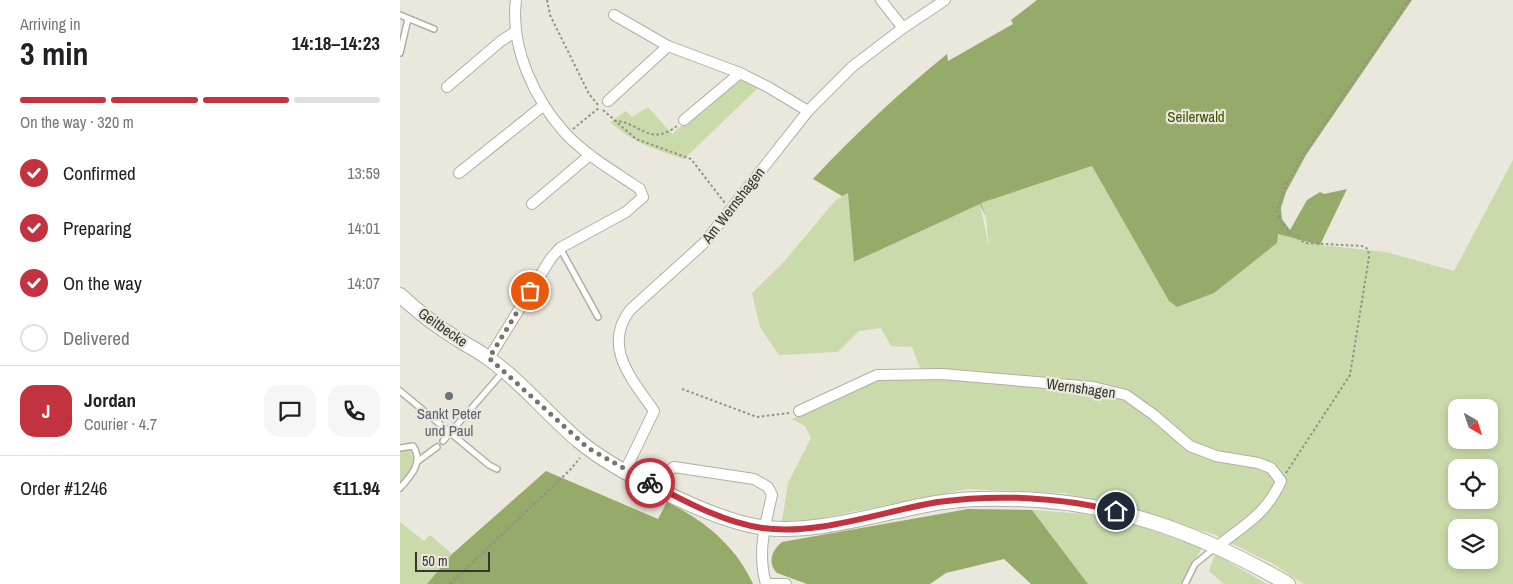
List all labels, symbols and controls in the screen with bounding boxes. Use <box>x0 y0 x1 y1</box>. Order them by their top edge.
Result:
text: Arriving in <box>20 13 81 35</box>
text: 14:18–14:23 <box>292 30 380 56</box>
text: 3 min <box>20 32 89 75</box>
park label: Seilerwald <box>1167 106 1225 127</box>
text: On the way · 320 m <box>20 111 134 133</box>
icon: check <box>20 159 48 187</box>
text: Confirmed <box>63 160 136 186</box>
text: 13:59 <box>347 162 380 184</box>
street label: Am Wernshagen <box>696 163 769 248</box>
icon: check <box>20 214 48 242</box>
text: Preparing <box>63 215 131 241</box>
text: 14:01 <box>347 217 380 239</box>
icon: check <box>20 269 48 297</box>
text: On the way <box>63 270 142 296</box>
pin <box>509 270 551 312</box>
text: 14:07 <box>347 272 380 294</box>
icon: bag <box>516 277 544 305</box>
street label: Geitbecke <box>414 302 472 352</box>
text: Delivered <box>63 325 130 351</box>
street label: Wernshagen <box>1045 373 1117 403</box>
button: chat <box>264 385 316 437</box>
button: phone <box>328 385 380 437</box>
text: Jordan <box>84 387 136 413</box>
marker: Sankt Peter und Paul <box>443 390 455 402</box>
text: J <box>42 398 50 424</box>
north arrow <box>1448 399 1498 449</box>
map controls <box>1448 399 1498 569</box>
place label: Sankt Peter und Paul <box>417 403 481 441</box>
text: Courier · 4.7 <box>84 413 157 435</box>
courier <box>625 458 675 508</box>
button: locate <box>1448 459 1498 509</box>
icon: bike <box>636 469 664 497</box>
text: Order #1246 <box>20 475 107 501</box>
text: €11.94 <box>333 475 380 501</box>
pin <box>1095 490 1137 532</box>
icon: home <box>1102 497 1130 525</box>
button: layers <box>1448 519 1498 569</box>
scale bar <box>415 549 490 572</box>
text: 50 m <box>422 552 448 570</box>

